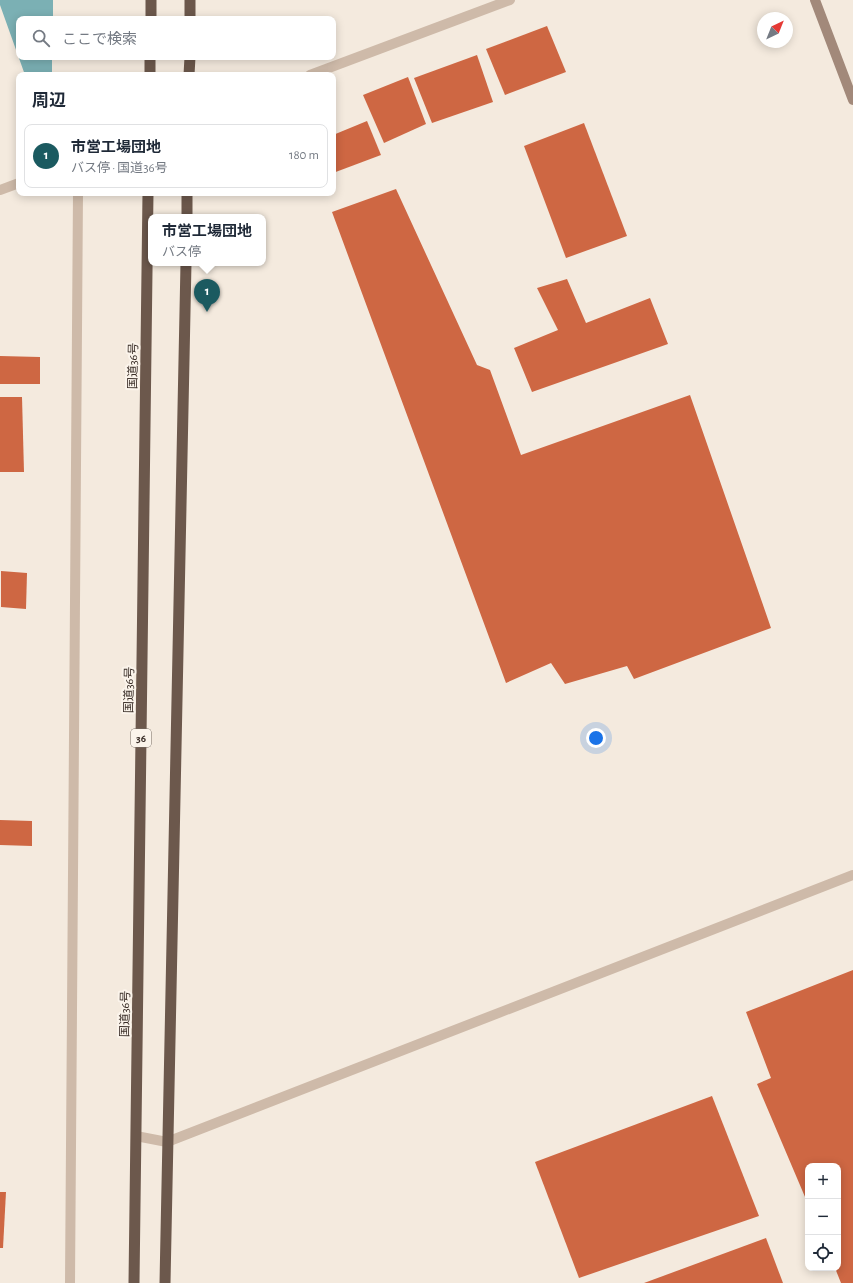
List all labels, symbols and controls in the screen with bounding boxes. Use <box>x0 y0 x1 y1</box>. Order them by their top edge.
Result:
north arrow <box>757 12 793 48</box>
search box <box>16 16 336 60</box>
icon: search <box>30 27 52 49</box>
text: ここで検索 <box>62 32 137 47</box>
text: 周辺 <box>32 92 66 109</box>
text: 市営工場団地 <box>71 140 161 155</box>
text: 1 <box>44 149 48 162</box>
text: 180 m <box>289 149 319 162</box>
text: バス停 · 国道36号 <box>71 162 168 175</box>
popup <box>148 214 266 266</box>
text: 市営工場団地 <box>162 224 252 239</box>
text: バス停 <box>162 246 201 259</box>
pin: 1 <box>194 279 220 312</box>
street label: 国道36号 <box>126 343 139 389</box>
street label: 国道36号 <box>122 667 135 713</box>
your location <box>586 728 606 748</box>
road number: 36 <box>131 729 151 747</box>
street label: 国道36号 <box>118 991 131 1037</box>
map controls <box>805 1163 841 1271</box>
button: + <box>805 1163 841 1199</box>
button: − <box>805 1199 841 1235</box>
button: locate <box>805 1235 841 1271</box>

